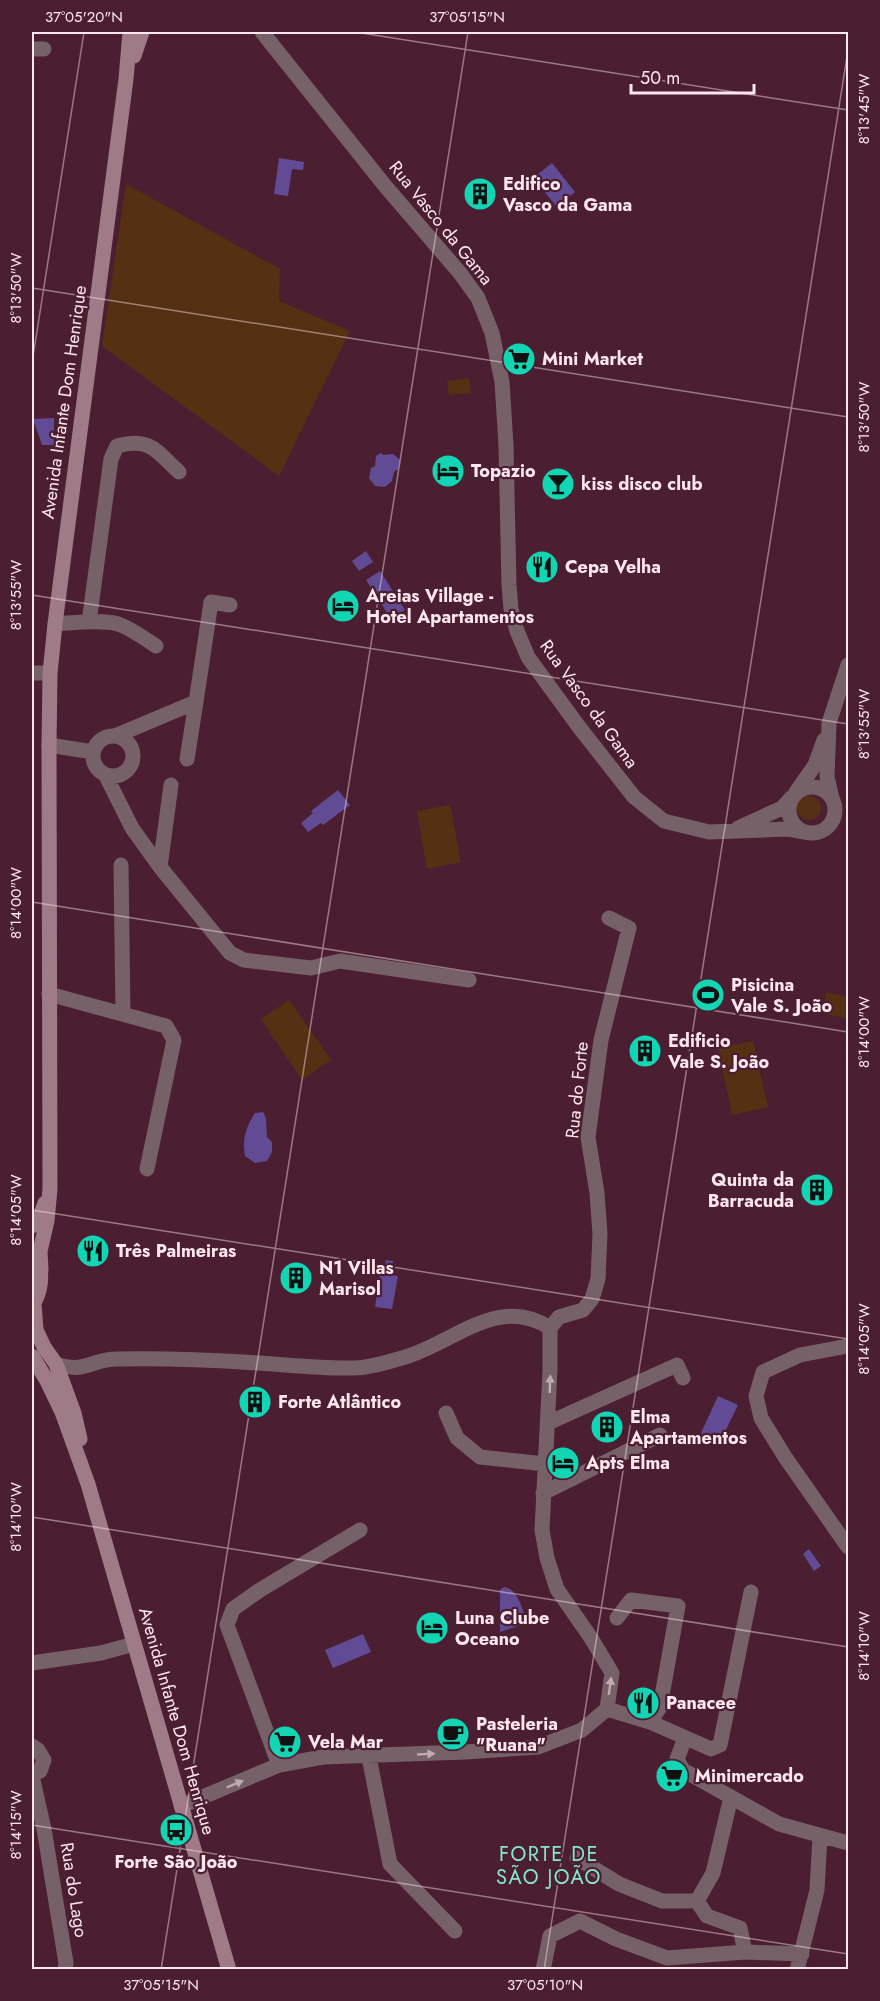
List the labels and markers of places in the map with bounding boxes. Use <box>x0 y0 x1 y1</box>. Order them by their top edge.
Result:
place label: Edifico Vasco da Gama <box>502 171 632 218</box>
building icon: Edifico Vasco da Gama <box>462 176 498 212</box>
supermarket icon: Mini Market <box>501 341 537 377</box>
place label: Mini Market <box>542 346 643 372</box>
hotel icon: Topazio <box>430 453 466 489</box>
place label: Topazio <box>471 458 536 484</box>
bar icon: kiss disco club <box>540 466 576 502</box>
place label: kiss disco club <box>581 471 703 497</box>
restaurant icon: Cepa Velha <box>524 549 560 585</box>
place label: Cepa Velha <box>565 554 661 580</box>
place label: Areias Village - Hotel Apartamentos <box>365 583 534 630</box>
hotel icon: Areias Village - Hotel Apartamentos <box>325 588 361 624</box>
place label: Pisicina Vale S. João <box>730 972 833 1019</box>
sports icon: Pisicina Vale S. João <box>690 977 726 1013</box>
place label: Edificio Vale S. João <box>667 1028 770 1075</box>
building icon: Edificio Vale S. João <box>627 1033 663 1069</box>
place label: Quinta da Barracuda <box>708 1167 794 1214</box>
building icon: Quinta da Barracuda <box>799 1172 835 1208</box>
restaurant icon: Três Palmeiras <box>75 1233 111 1269</box>
place label: Três Palmeiras <box>116 1238 236 1264</box>
place label: N1 Villas Marisol <box>319 1255 394 1302</box>
building icon: N1 Villas Marisol <box>278 1260 314 1296</box>
building icon: Forte Atlântico <box>237 1384 273 1420</box>
place label: Forte Atlântico <box>278 1389 401 1415</box>
place label: Elma Apartamentos <box>629 1404 747 1451</box>
building icon: Elma Apartamentos <box>589 1409 625 1445</box>
hotel icon: Apts Elma <box>545 1445 581 1481</box>
place label: Apts Elma <box>585 1450 670 1476</box>
place label: Luna Clube Oceano <box>455 1605 549 1652</box>
hotel icon: Luna Clube Oceano <box>414 1610 450 1646</box>
restaurant icon: Panacee <box>625 1685 661 1721</box>
place label: Panacee <box>666 1690 736 1716</box>
place label: Pasteleria "Ruana" <box>476 1711 558 1758</box>
cafe icon: Pasteleria "Ruana" <box>435 1716 471 1752</box>
supermarket icon: Vela Mar <box>267 1724 303 1760</box>
place label: Vela Mar <box>307 1729 384 1755</box>
supermarket icon: Minimercado <box>654 1758 690 1794</box>
place label: Minimercado <box>695 1763 804 1789</box>
bus stop icon: Forte São João <box>158 1812 194 1848</box>
place label: Forte São João <box>115 1849 238 1875</box>

